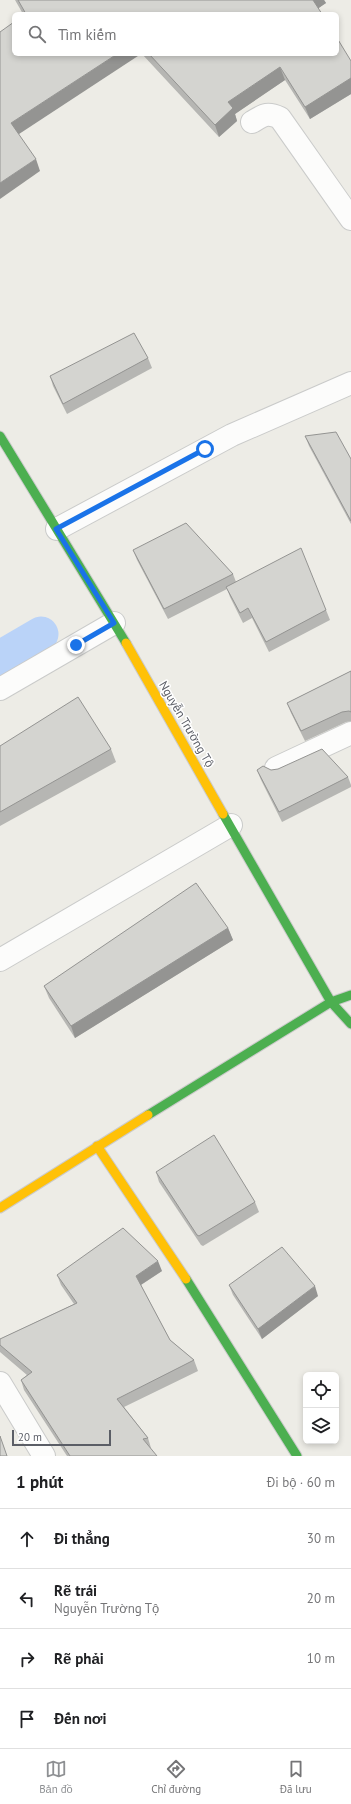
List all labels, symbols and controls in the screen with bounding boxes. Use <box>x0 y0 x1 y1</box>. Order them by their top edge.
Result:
search box <box>12 12 339 56</box>
icon: search <box>26 23 48 45</box>
text: Tìm kiếm <box>58 25 116 44</box>
route start <box>196 440 214 458</box>
route end <box>67 636 85 654</box>
street label: Nguyễn Trường Tộ <box>156 678 218 770</box>
map controls <box>303 1372 339 1444</box>
button: locate <box>303 1372 339 1408</box>
button: layers <box>303 1408 339 1444</box>
scale bar <box>12 1428 111 1447</box>
text: 20 m <box>18 1430 42 1444</box>
text: 1 phút <box>16 1471 63 1493</box>
text: Đi bộ · 60 m <box>267 1474 335 1491</box>
icon: ahead <box>16 1528 38 1550</box>
text: Đi thẳng <box>54 1529 110 1548</box>
text: 30 m <box>307 1530 335 1547</box>
text: Rẽ trái <box>54 1581 97 1600</box>
icon: left <box>16 1588 38 1610</box>
text: 20 m <box>307 1590 335 1607</box>
text: Nguyễn Trường Tộ <box>54 1600 159 1617</box>
icon: right <box>16 1648 38 1670</box>
text: Rẽ phải <box>54 1649 104 1668</box>
text: 10 m <box>307 1650 335 1667</box>
icon: arrive <box>16 1708 38 1730</box>
text: Đến nơi <box>54 1709 107 1728</box>
tab: Bản đồ <box>39 1758 73 1796</box>
tab: Chỉ đường <box>151 1758 201 1796</box>
tab: Đã lưu <box>280 1758 312 1796</box>

